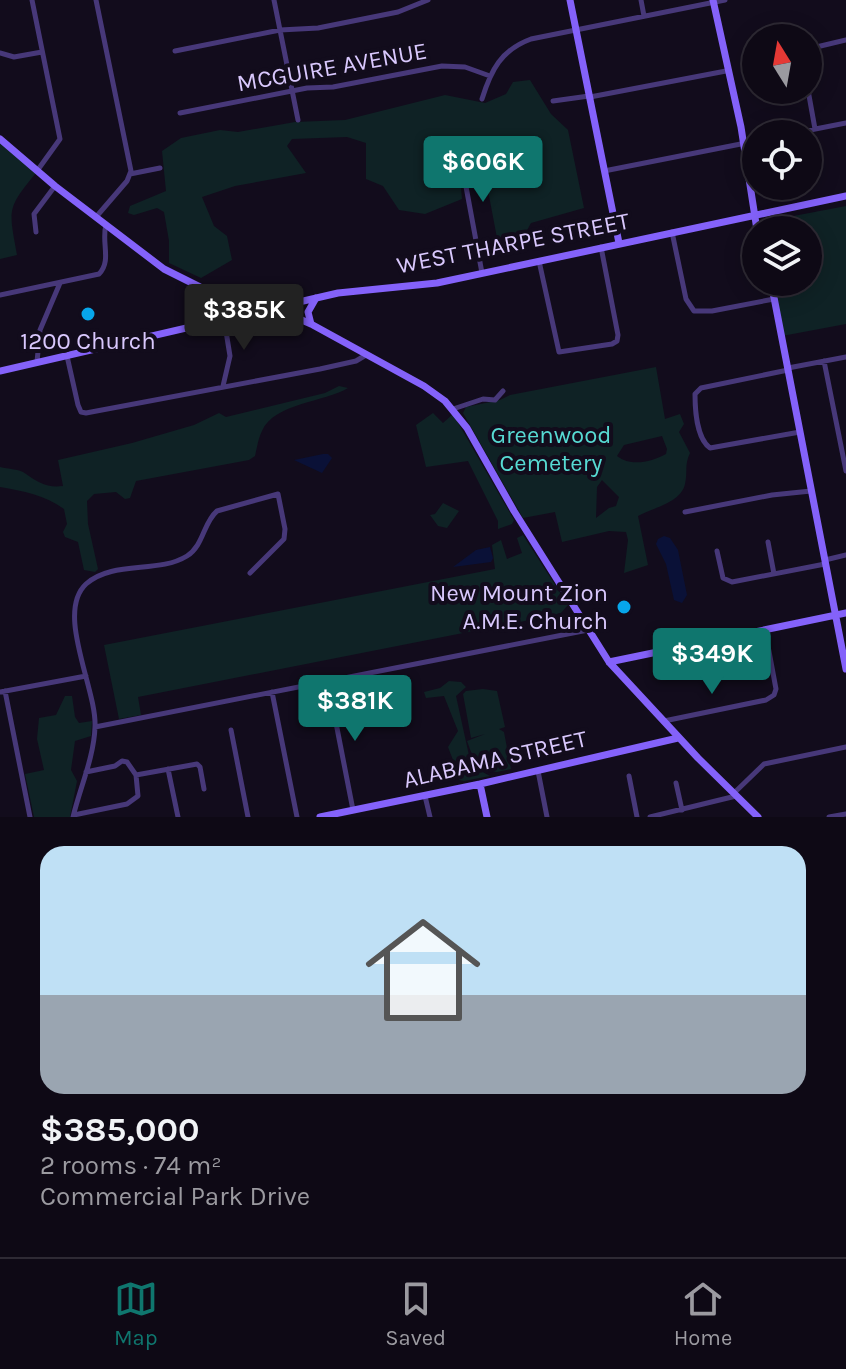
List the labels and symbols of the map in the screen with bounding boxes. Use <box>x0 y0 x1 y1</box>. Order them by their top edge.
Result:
north arrow <box>742 24 822 104</box>
street label: MCGUIRE AVENUE <box>235 37 429 97</box>
pin: $606K <box>427 136 539 204</box>
street label: WEST THARPE STREET <box>394 207 632 279</box>
pin: $385K <box>188 284 300 352</box>
marker: 1200 Church <box>79 305 97 323</box>
place label: 1200 Church <box>20 327 156 355</box>
park label: Greenwood Cemetery <box>490 421 612 477</box>
place label: New Mount Zion A.M.E. Church <box>430 579 608 635</box>
marker: New Mount Zion A.M.E. Church <box>615 598 633 616</box>
pin: $349K <box>656 628 768 696</box>
pin: $381K <box>299 675 411 743</box>
street label: ALABAMA STREET <box>400 724 590 794</box>

